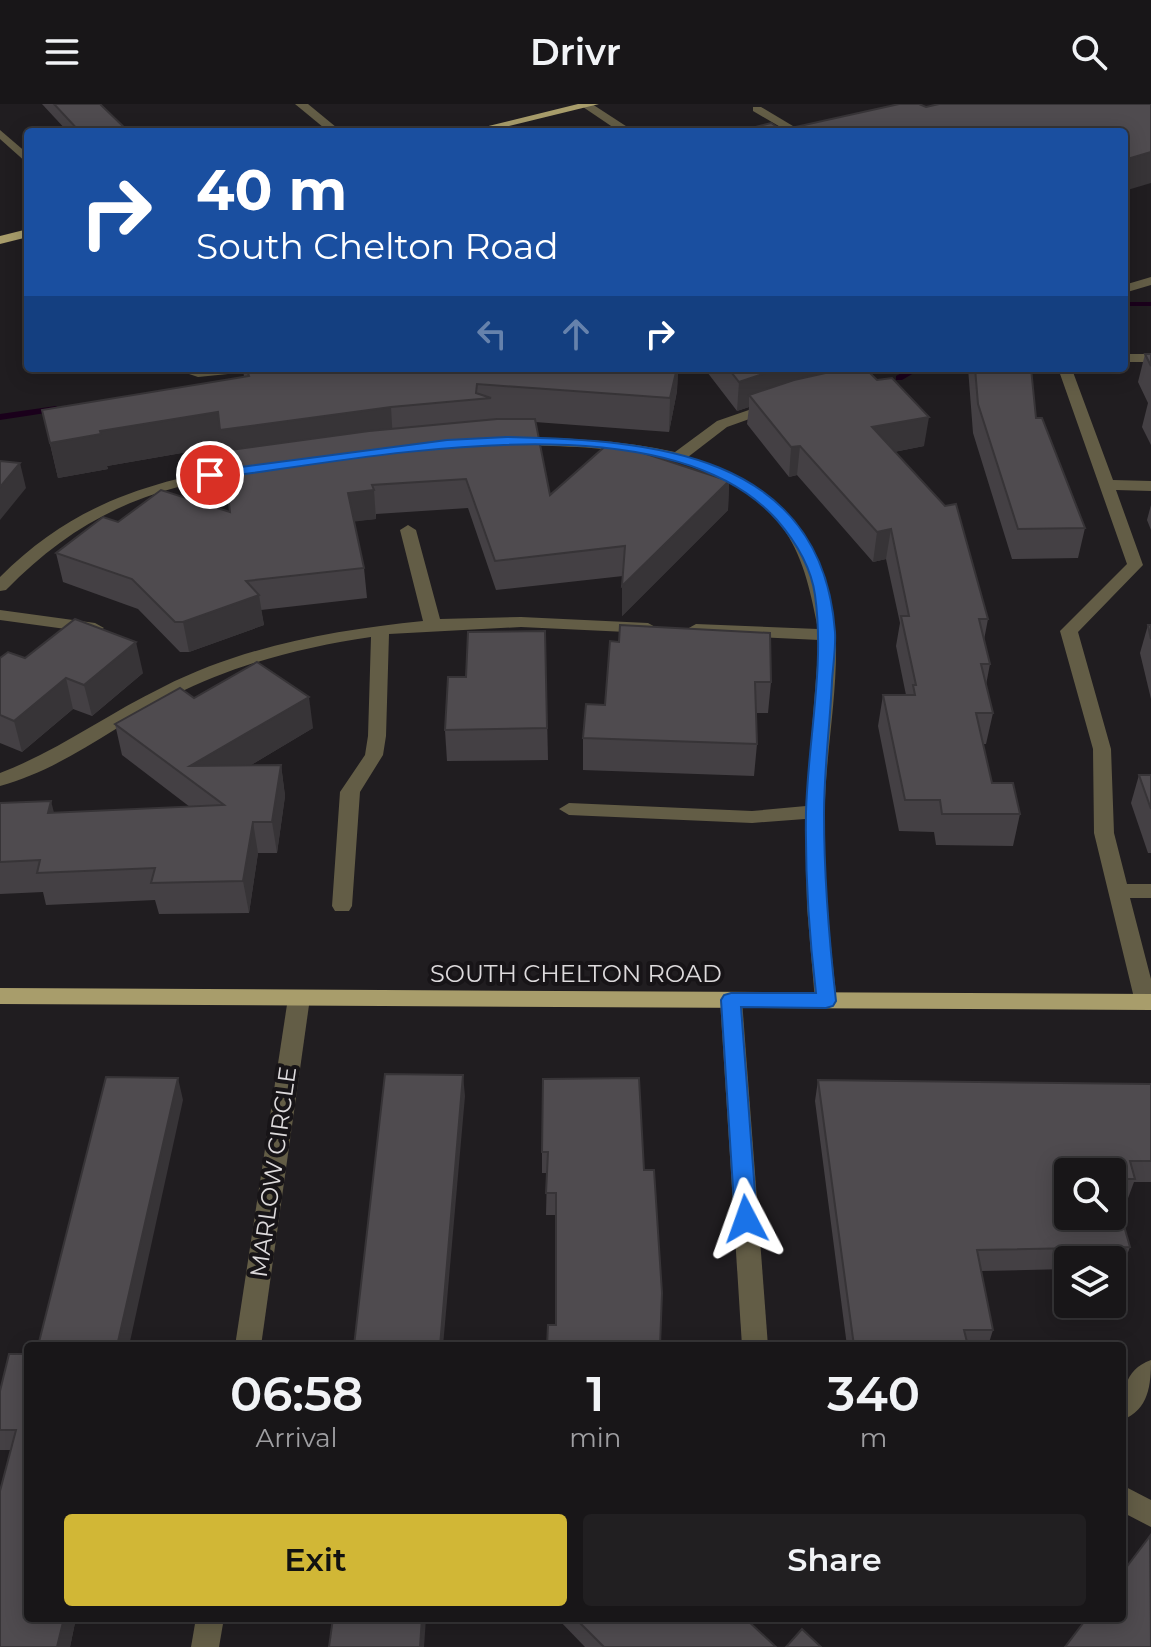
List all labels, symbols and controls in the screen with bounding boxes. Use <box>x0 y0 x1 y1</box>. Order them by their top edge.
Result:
icon: menu <box>40 30 84 74</box>
text: Drivr <box>530 30 621 74</box>
icon: search <box>1067 30 1111 74</box>
text: 40 m <box>196 156 347 224</box>
icon: right <box>64 160 168 264</box>
text: South Chelton Road <box>196 224 559 268</box>
icon: left <box>470 312 514 356</box>
icon: ahead <box>554 312 598 356</box>
icon: right <box>638 312 682 356</box>
pin <box>176 441 244 509</box>
icon: arrive <box>188 453 232 497</box>
street label: SOUTH CHELTON ROAD <box>430 959 722 988</box>
street label: MARLOW CIRCLE <box>244 1065 302 1279</box>
map controls <box>1054 1158 1126 1318</box>
button: search <box>1054 1158 1126 1230</box>
position arrow <box>704 1177 788 1261</box>
button: layers <box>1054 1246 1126 1318</box>
text: 06:58 <box>230 1365 363 1423</box>
text: 1 <box>586 1365 604 1423</box>
text: 340 <box>827 1365 920 1423</box>
text: Arrival <box>256 1422 338 1454</box>
text: min <box>569 1422 621 1454</box>
text: m <box>860 1422 887 1454</box>
button: Exit <box>64 1514 567 1606</box>
button: Share <box>583 1514 1086 1606</box>

